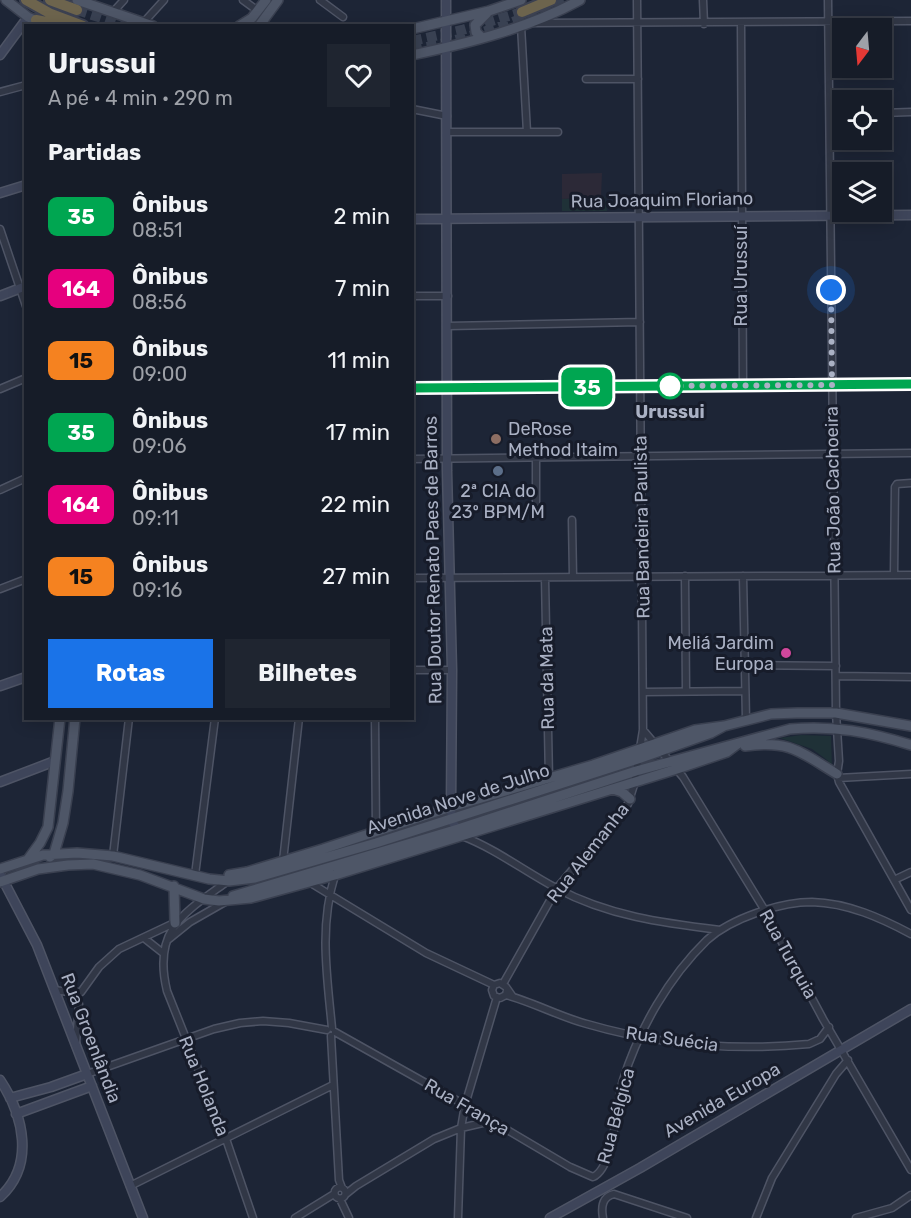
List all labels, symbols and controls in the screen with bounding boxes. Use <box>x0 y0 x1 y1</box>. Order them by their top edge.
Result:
north arrow <box>832 18 892 78</box>
map controls <box>832 18 892 222</box>
button: heart <box>327 44 390 107</box>
text: Urussui <box>48 47 156 80</box>
text: A pé · 4 min · 290 m <box>48 86 233 110</box>
button: locate <box>832 90 892 150</box>
text: Partidas <box>48 139 141 166</box>
button: layers <box>832 162 892 222</box>
street label: Rua Joaquim Floriano <box>571 187 753 213</box>
text: Ônibus <box>132 191 208 218</box>
text: 2 min <box>333 203 390 230</box>
text: 35 <box>67 204 95 229</box>
text: 08:51 <box>132 218 183 242</box>
street label: Rua Urussuí <box>730 224 752 326</box>
text: Ônibus <box>132 263 208 290</box>
text: 7 min <box>335 275 390 302</box>
your location <box>816 275 846 305</box>
text: 164 <box>62 276 100 301</box>
text: 08:56 <box>132 290 186 314</box>
text: Ônibus <box>132 335 208 362</box>
text: 11 min <box>328 347 390 374</box>
text: 15 <box>69 348 93 373</box>
text: 09:00 <box>132 362 187 386</box>
line badge: 35 <box>560 368 614 406</box>
marker: Urussui <box>657 373 683 399</box>
text: 35 <box>573 375 601 400</box>
place label: Urussui <box>635 401 705 423</box>
street label: Rua João Cachoeira <box>821 406 845 574</box>
text: Ônibus <box>132 407 208 434</box>
street label: Rua Doutor Renato Paes de Barros <box>419 416 447 704</box>
place label: DeRose Method Itaim <box>508 418 618 461</box>
text: 17 min <box>326 419 390 446</box>
text: 35 <box>67 420 95 445</box>
marker: DeRose Method Itaim <box>489 432 503 446</box>
text: 09:06 <box>132 434 186 458</box>
street label: Rua Bandeira Paulista <box>629 435 655 619</box>
marker: 2ª CIA do 23º BPM/M <box>491 464 505 478</box>
text: Ônibus <box>132 479 208 506</box>
place label: 2ª CIA do 23º BPM/M <box>451 480 545 523</box>
text: 22 min <box>321 491 390 518</box>
text: 164 <box>62 492 100 517</box>
text: 09:11 <box>132 506 179 530</box>
text: Ônibus <box>132 551 208 578</box>
text: 27 min <box>322 563 390 590</box>
text: 15 <box>69 564 93 589</box>
text: 09:16 <box>132 578 182 602</box>
street label: Rua da Mata <box>535 626 559 730</box>
place label: Meliá Jardim Europa <box>668 632 774 675</box>
button: Rotas <box>48 639 213 708</box>
button: Bilhetes <box>225 639 390 708</box>
marker: Meliá Jardim Europa <box>779 646 793 660</box>
street label: Avenida Nove de Julho <box>364 759 552 839</box>
street label: Rua Alemanha <box>542 799 634 907</box>
street label: Rua Turquia <box>754 905 822 1003</box>
street label: Rua Groenlândia <box>56 970 126 1106</box>
street label: Rua Suécia <box>624 1022 720 1056</box>
street label: Rua Holanda <box>174 1033 234 1139</box>
street label: Avenida Europa <box>660 1058 784 1142</box>
street label: Rua Bélgica <box>593 1066 639 1166</box>
street label: Rua França <box>421 1074 513 1140</box>

